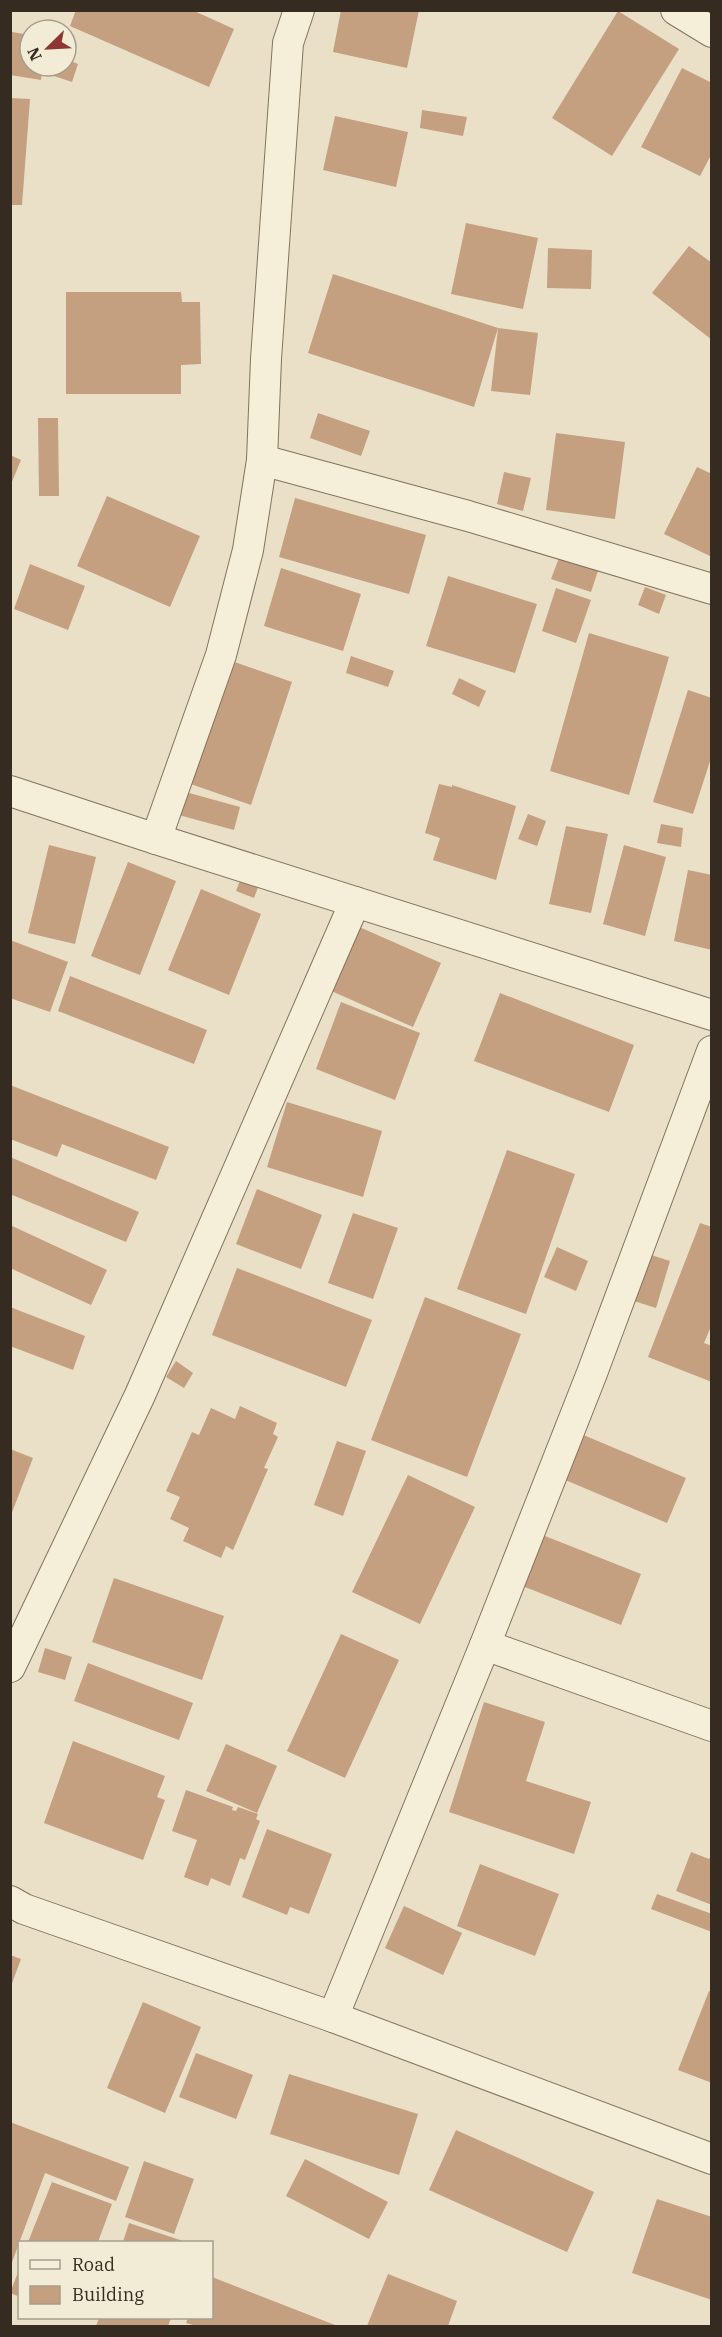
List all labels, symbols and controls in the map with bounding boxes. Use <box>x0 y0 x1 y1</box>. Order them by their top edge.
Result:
north arrow <box>18 18 78 78</box>
text: N <box>23 44 46 64</box>
legend <box>18 2241 213 2319</box>
text: Road <box>72 2253 115 2276</box>
text: Building <box>72 2283 144 2306</box>

